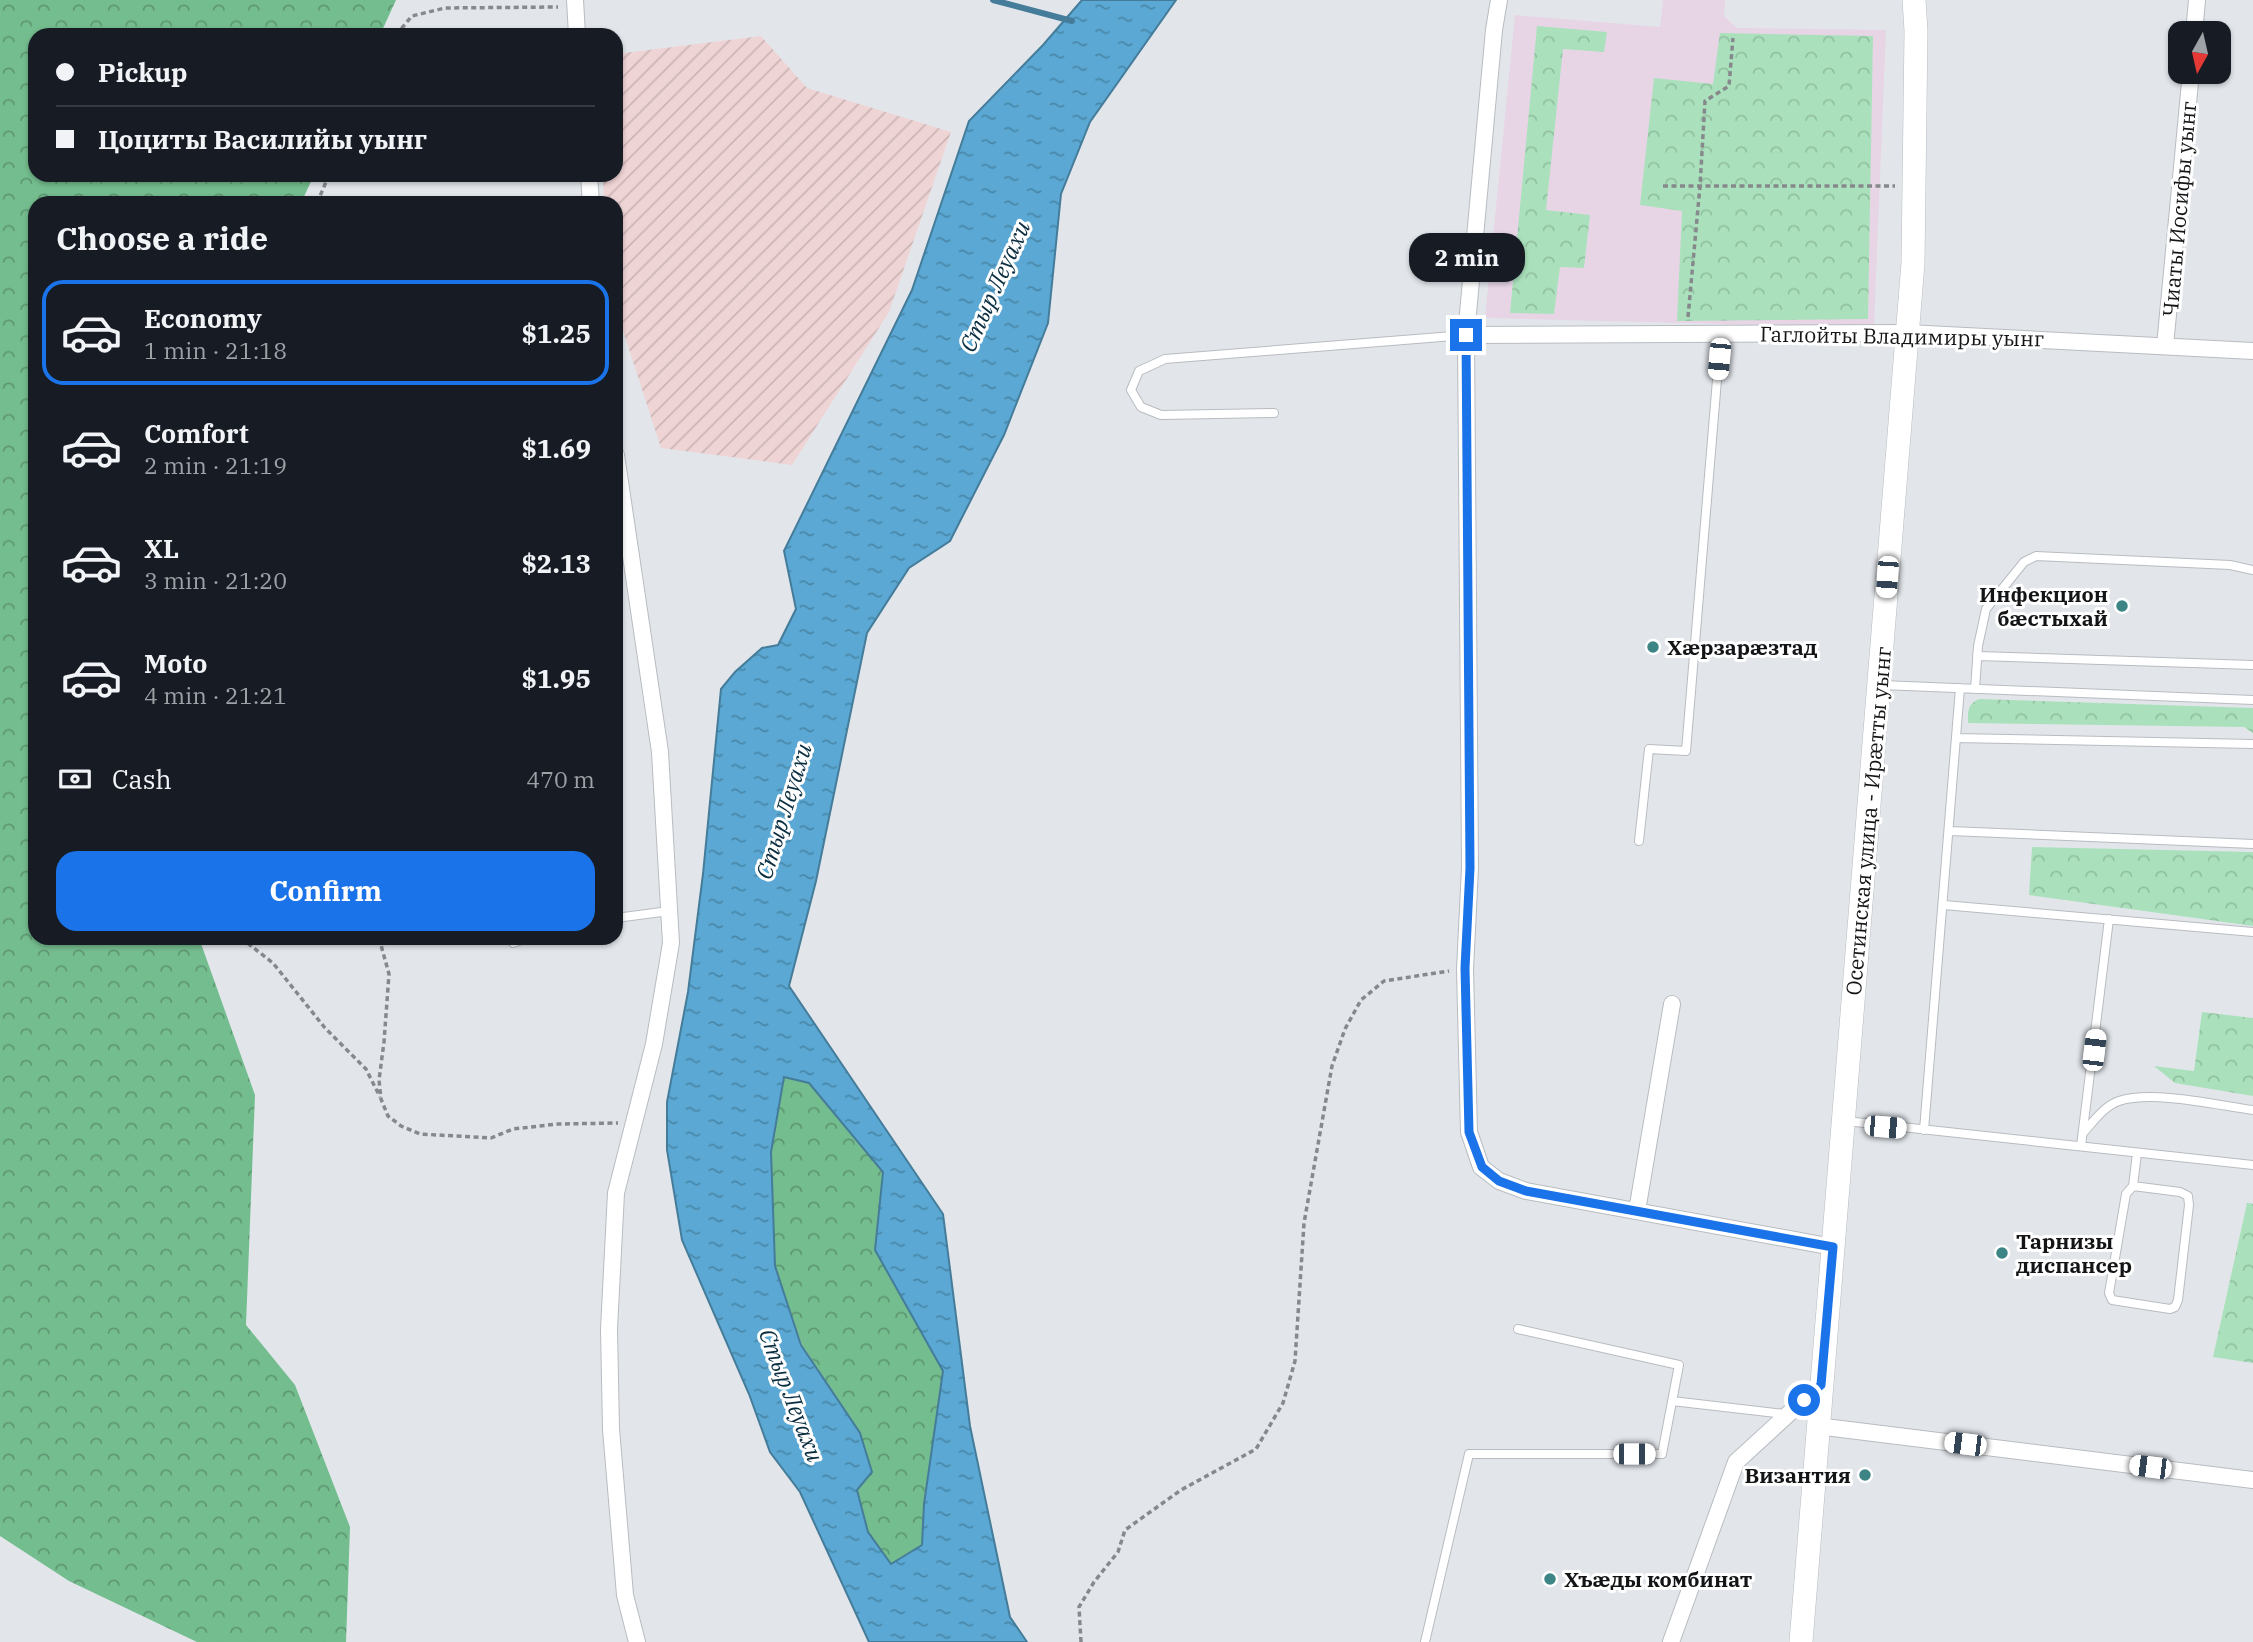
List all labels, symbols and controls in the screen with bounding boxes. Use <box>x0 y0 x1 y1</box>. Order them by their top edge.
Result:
north arrow <box>2168 21 2231 84</box>
map controls <box>2168 21 2231 84</box>
text: Pickup <box>98 55 188 89</box>
street label: Чиаты Иосифы уынг <box>2156 100 2202 318</box>
text: Цоциты Василийы уынг <box>98 122 427 156</box>
water label: Стыр Леуахи <box>952 216 1036 356</box>
text: Choose a ride <box>56 217 268 259</box>
callout: 2 min <box>1408 233 1524 282</box>
text: 2 min <box>1435 242 1499 272</box>
icon: car <box>60 301 123 364</box>
text: Economy <box>144 301 262 335</box>
text: $1.25 <box>521 316 591 350</box>
route end <box>1450 319 1482 351</box>
street label: Гаглойты Владимиры уынг <box>1760 320 2044 352</box>
text: 1 min · 21:18 <box>144 335 287 365</box>
car <box>1707 337 1732 381</box>
icon: car <box>60 416 123 479</box>
text: Comfort <box>144 416 249 450</box>
text: $1.69 <box>521 431 591 465</box>
text: 2 min · 21:19 <box>144 450 287 480</box>
icon: car <box>60 531 123 594</box>
text: XL <box>144 531 179 565</box>
text: $2.13 <box>521 546 591 580</box>
car <box>1876 555 1899 599</box>
text: 3 min · 21:20 <box>144 565 287 595</box>
place label: Инфекцион бæстыхай <box>1979 580 2108 632</box>
marker: Инфекцион бæстыхай <box>2114 598 2130 614</box>
place label: Хæрзарæзтад <box>1667 633 1818 661</box>
marker: Хæрзарæзтад <box>1645 639 1661 655</box>
street label: Осетинская улица - Ирæтты уынг <box>1839 645 1897 997</box>
icon: car <box>60 646 123 709</box>
text: Moto <box>144 646 207 680</box>
text: $1.95 <box>521 661 591 695</box>
text: 4 min · 21:21 <box>144 680 287 710</box>
water label: Стыр Леуахи <box>748 739 818 883</box>
icon: cash <box>56 760 94 798</box>
text: Cash <box>112 762 172 796</box>
text: 470 m <box>526 764 595 794</box>
button: Confirm <box>56 851 595 931</box>
car <box>2082 1028 2107 1072</box>
car <box>1864 1115 1907 1139</box>
place label: Тарнизы диспансер <box>2016 1227 2132 1279</box>
marker: Тарнизы диспансер <box>1994 1245 2010 1261</box>
water label: Стыр Леуахи <box>753 1324 831 1466</box>
route start <box>1788 1384 1820 1416</box>
car <box>1943 1431 1988 1457</box>
car <box>1614 1444 1656 1465</box>
car <box>2128 1454 2173 1480</box>
place label: Византия <box>1744 1461 1851 1489</box>
marker: Византия <box>1857 1467 1873 1483</box>
place label: Хъæды комбинат <box>1564 1565 1752 1593</box>
marker: Хъæды комбинат <box>1542 1571 1558 1587</box>

